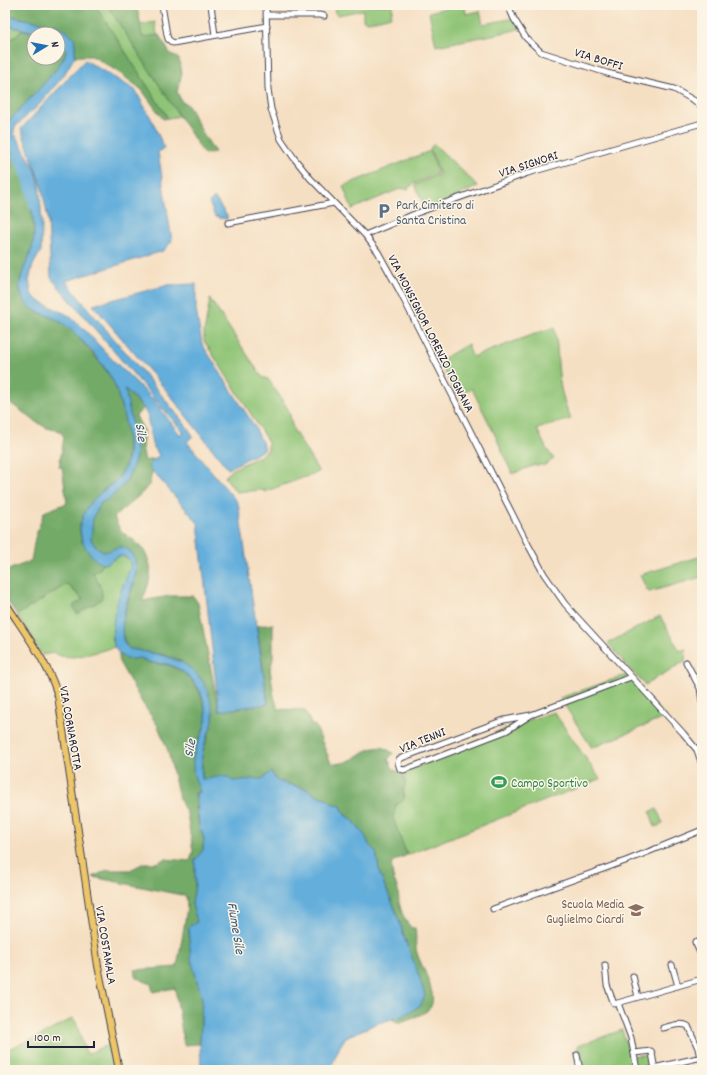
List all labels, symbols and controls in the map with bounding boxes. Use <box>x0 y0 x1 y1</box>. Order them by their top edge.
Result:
north arrow <box>26 26 66 66</box>
text: N <box>46 41 62 49</box>
street label: VIA BOFFI <box>572 44 625 77</box>
street label: VIA SIGNORI <box>497 147 561 184</box>
place label: Park Cimitero di Santa Cristina <box>396 197 474 231</box>
parking icon: Park Cimitero di Santa Cristina <box>375 202 393 220</box>
street label: VIA MONSIGNOR LORENZO TOGNANA <box>382 252 478 417</box>
water label: Sile <box>129 422 151 444</box>
street label: VIA CORNAROTTA <box>53 685 86 772</box>
street label: VIA TENNI <box>397 723 449 759</box>
water label: Sile <box>180 737 203 759</box>
sports icon: Campo Sportivo <box>490 773 508 791</box>
place label: Campo Sportivo <box>511 775 588 794</box>
place label: Scuola Media Guglielmo Ciardi <box>546 896 625 930</box>
water label: Fiume Sile <box>221 901 249 956</box>
school or university icon: Scuola Media Guglielmo Ciardi <box>627 901 645 919</box>
street label: VIA COSTAMALA <box>89 905 120 986</box>
scale bar <box>28 1023 94 1049</box>
text: 100 m <box>34 1030 61 1047</box>

